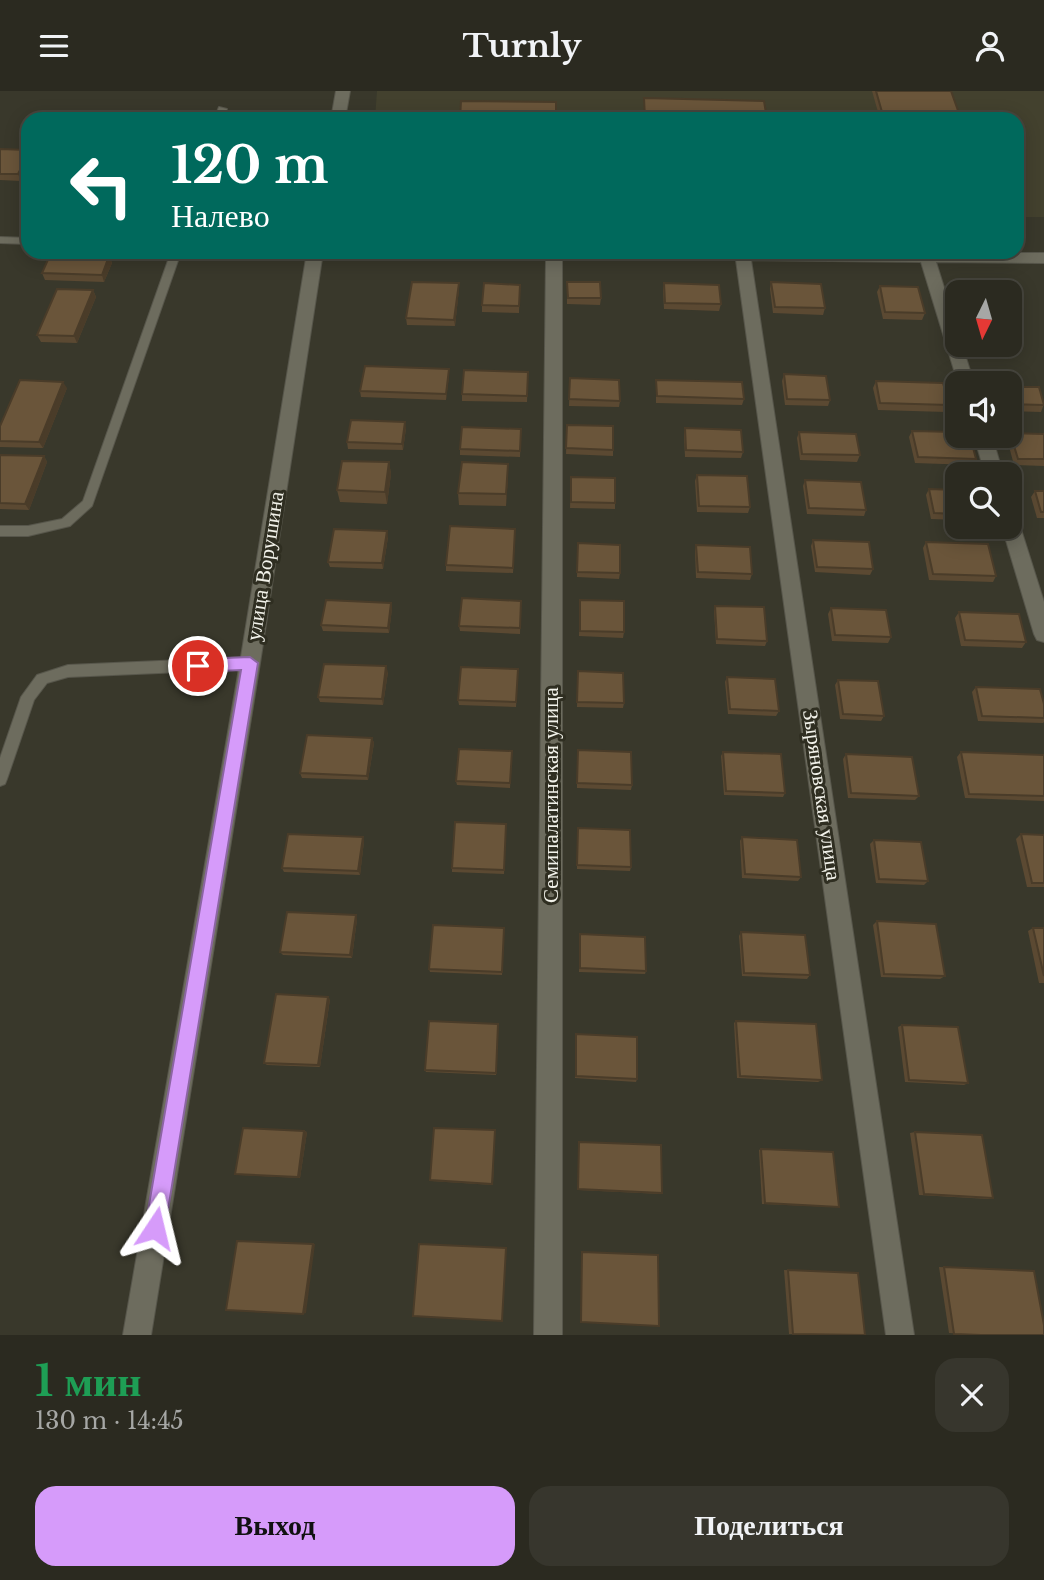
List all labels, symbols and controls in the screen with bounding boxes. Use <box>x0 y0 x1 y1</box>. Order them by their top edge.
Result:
text: Turnly <box>462 26 582 66</box>
icon: menu <box>35 27 73 65</box>
icon: person <box>971 27 1009 65</box>
text: 120 m <box>171 135 329 196</box>
icon: left <box>56 140 147 231</box>
text: Налево <box>171 196 270 236</box>
north arrow <box>945 280 1022 357</box>
map controls <box>945 280 1022 539</box>
button: sound <box>945 371 1022 448</box>
button: search <box>945 462 1022 539</box>
street label: улица Ворушина <box>240 489 290 643</box>
pin <box>168 636 228 696</box>
icon: arrive <box>179 647 217 685</box>
street label: Семипалатинская улица <box>538 686 564 903</box>
street label: Зыряновская улица <box>797 708 847 883</box>
position arrow <box>118 1191 192 1265</box>
text: 1 мин <box>35 1355 142 1407</box>
button: close <box>935 1358 1009 1432</box>
text: 130 m · 14:45 <box>35 1407 184 1435</box>
button: Выход <box>35 1486 515 1566</box>
button: Поделиться <box>529 1486 1009 1566</box>

